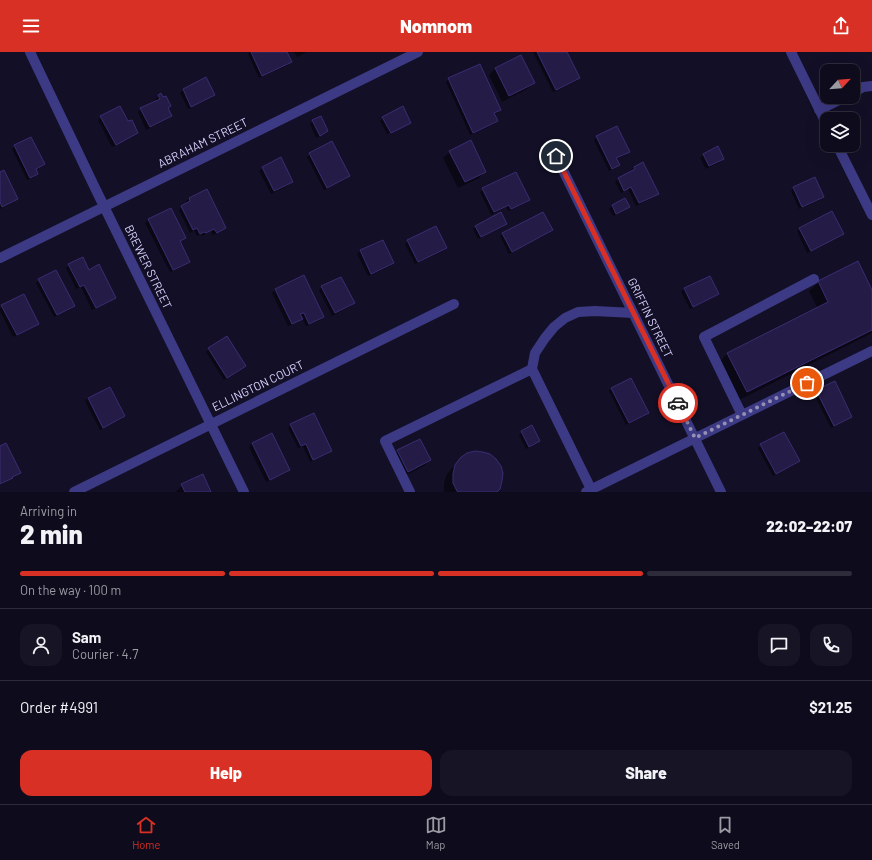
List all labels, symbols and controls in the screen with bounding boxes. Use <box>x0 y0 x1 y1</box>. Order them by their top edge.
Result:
icon: menu <box>20 15 42 37</box>
text: Nomnom <box>400 15 472 37</box>
icon: share <box>830 15 852 37</box>
north arrow <box>820 64 860 104</box>
map controls <box>820 64 860 152</box>
button: layers <box>820 112 860 152</box>
street label: ABRAHAM STREET <box>155 114 250 170</box>
pin <box>539 139 573 173</box>
icon: home <box>545 145 567 167</box>
street label: BREWER STREET <box>122 222 175 311</box>
street label: GRIFFIN STREET <box>625 275 676 360</box>
street label: ELLINGTON COURT <box>209 357 306 413</box>
pin <box>790 366 824 400</box>
icon: bag <box>796 372 818 394</box>
courier <box>658 383 698 423</box>
icon: car <box>667 392 689 414</box>
text: Arriving in <box>20 503 77 519</box>
text: 22:02–22:07 <box>766 517 852 535</box>
text: 2 min <box>20 518 83 549</box>
text: On the way · 100 m <box>20 582 121 598</box>
button: person <box>20 624 62 666</box>
button: chat <box>758 624 800 666</box>
button: phone <box>810 624 852 666</box>
text: Sam <box>72 628 101 646</box>
text: Courier · 4.7 <box>72 646 139 662</box>
text: Order #4991 <box>20 698 98 716</box>
text: $21.25 <box>809 698 852 716</box>
button: Help <box>20 750 432 796</box>
button: Share <box>440 750 852 796</box>
tab: Home <box>132 814 160 851</box>
tab: Map <box>425 814 447 851</box>
tab: Saved <box>711 814 740 851</box>

